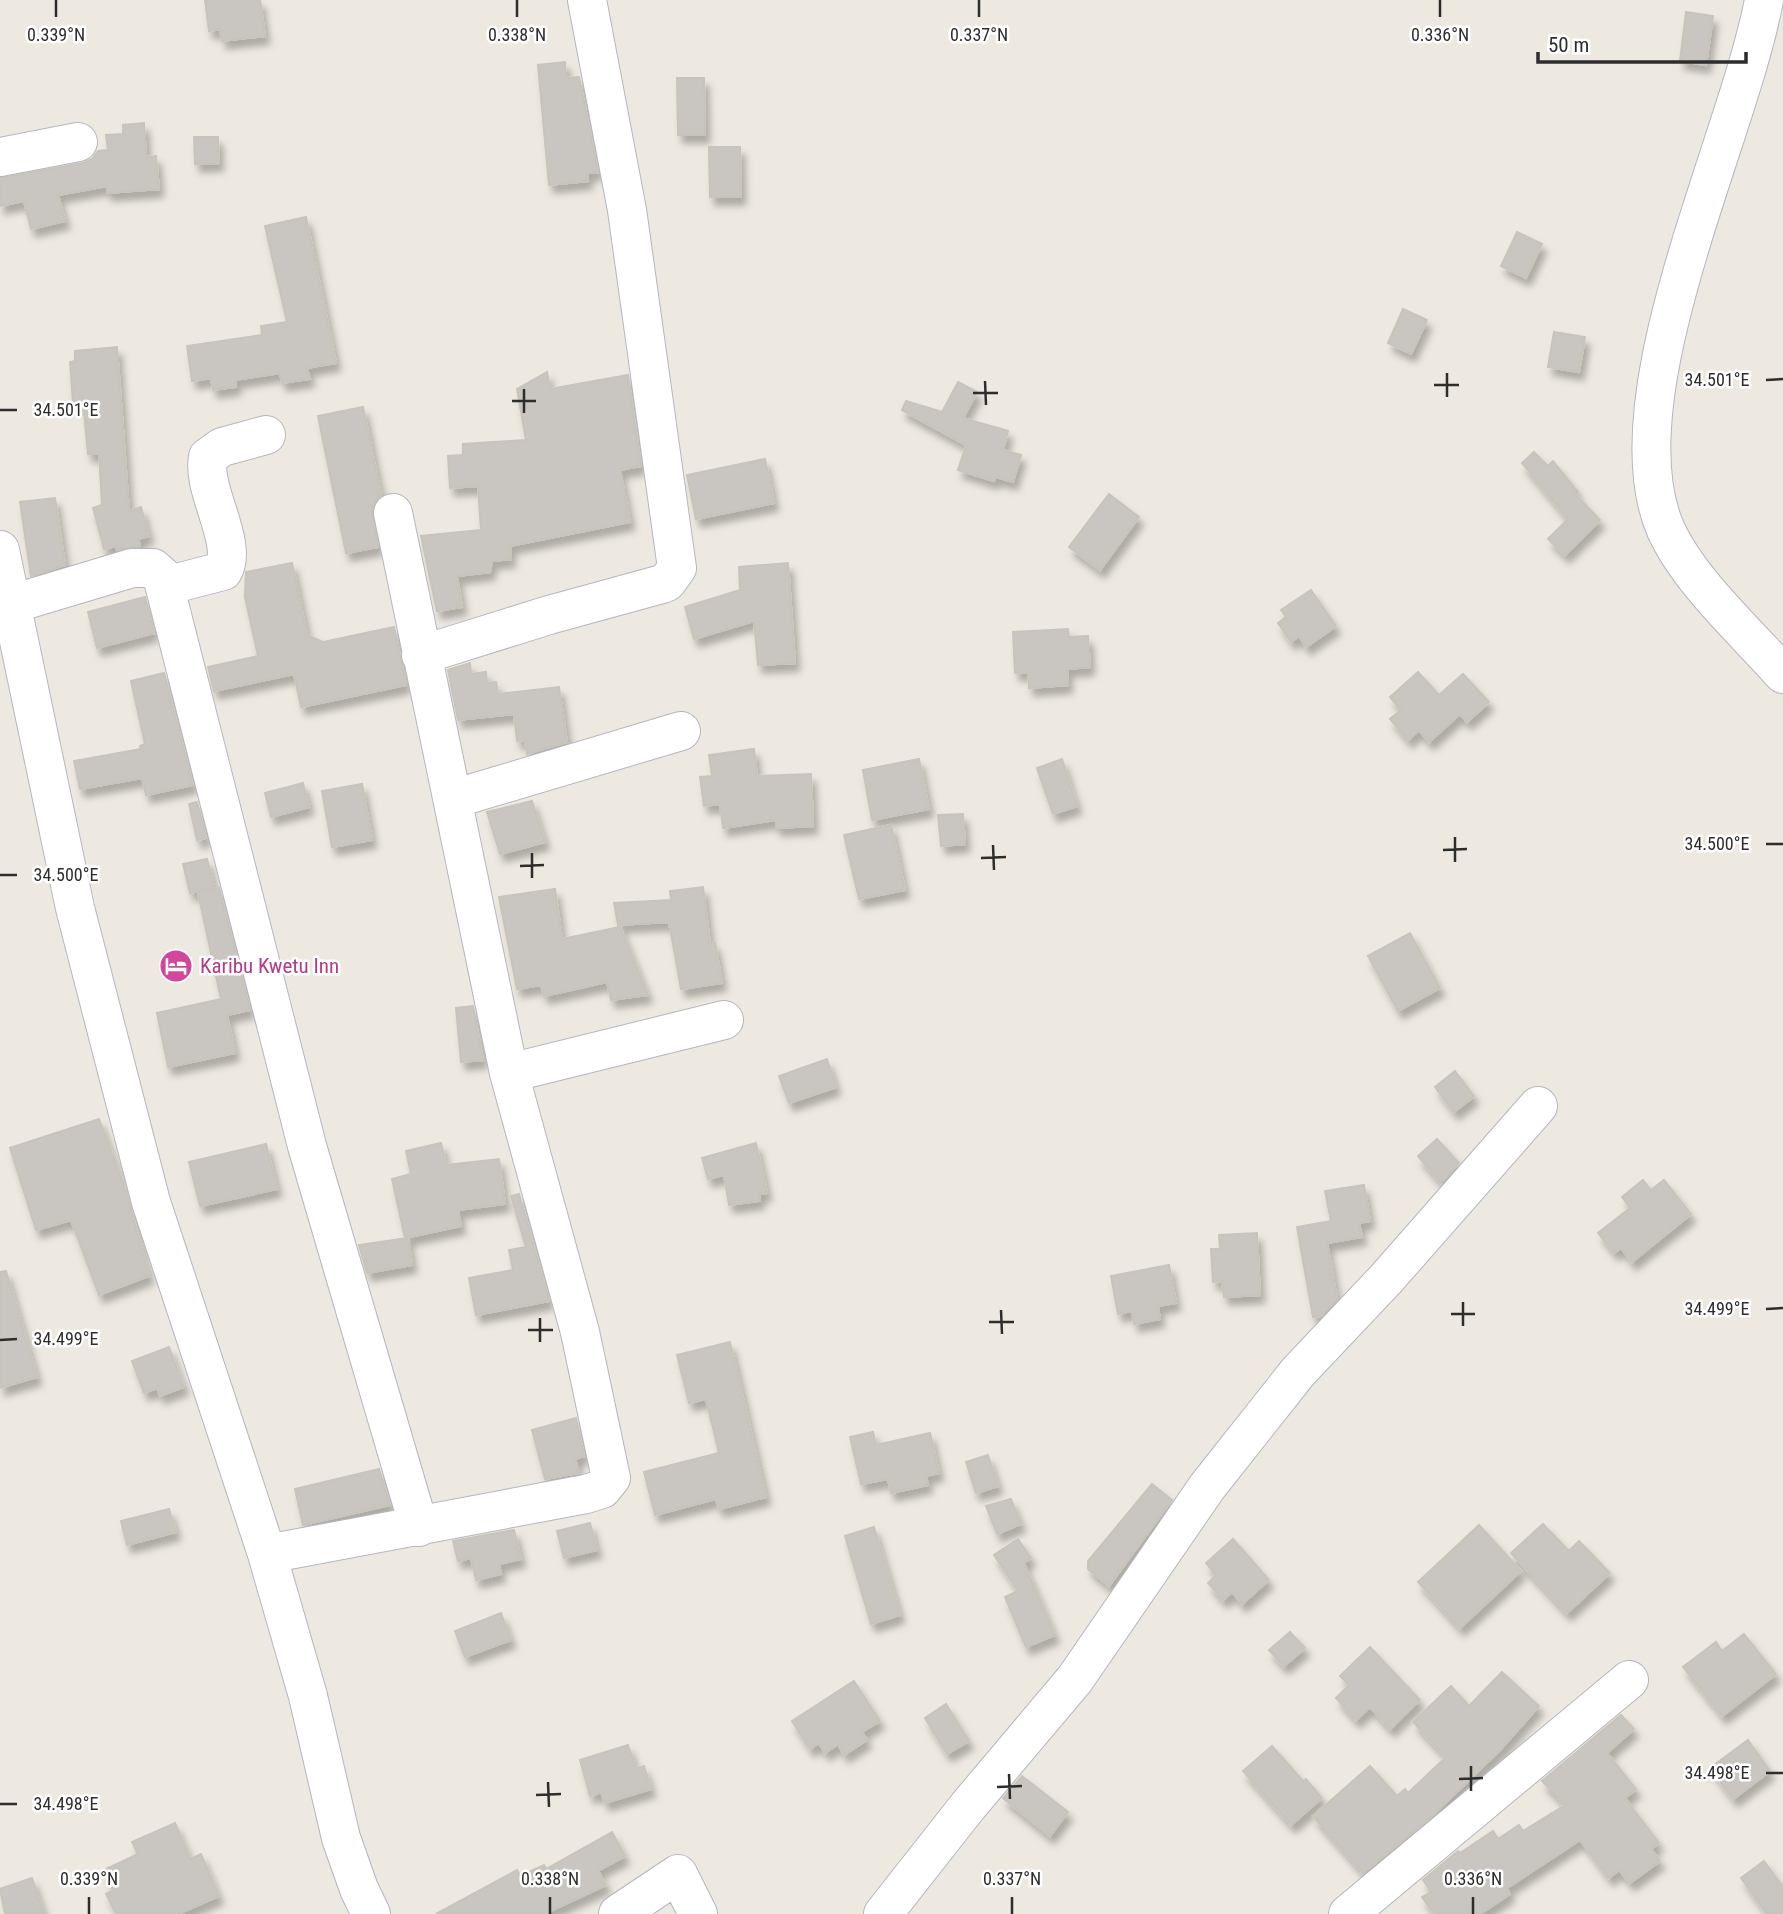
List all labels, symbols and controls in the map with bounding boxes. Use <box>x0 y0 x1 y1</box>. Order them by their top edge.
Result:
scale bar <box>1538 21 1746 65</box>
text: 0.339°N <box>27 24 85 45</box>
text: 0.338°N <box>488 24 546 45</box>
text: 0.337°N <box>950 24 1008 45</box>
text: 0.336°N <box>1411 24 1469 45</box>
text: 50 m <box>1548 33 1589 57</box>
text: 34.501°E <box>1685 369 1749 390</box>
text: 34.501°E <box>34 399 98 420</box>
text: 34.500°E <box>1685 833 1749 854</box>
text: 34.500°E <box>34 864 98 885</box>
hotel icon: Karibu Kwetu Inn <box>157 947 195 985</box>
place label: Karibu Kwetu Inn <box>200 954 339 978</box>
text: 34.499°E <box>1685 1298 1749 1319</box>
text: 34.499°E <box>34 1328 98 1349</box>
text: 34.498°E <box>1685 1762 1749 1783</box>
text: 34.498°E <box>34 1793 98 1814</box>
text: 0.339°N <box>60 1868 118 1889</box>
text: 0.338°N <box>521 1868 579 1889</box>
text: 0.337°N <box>983 1868 1041 1889</box>
text: 0.336°N <box>1444 1868 1502 1889</box>

